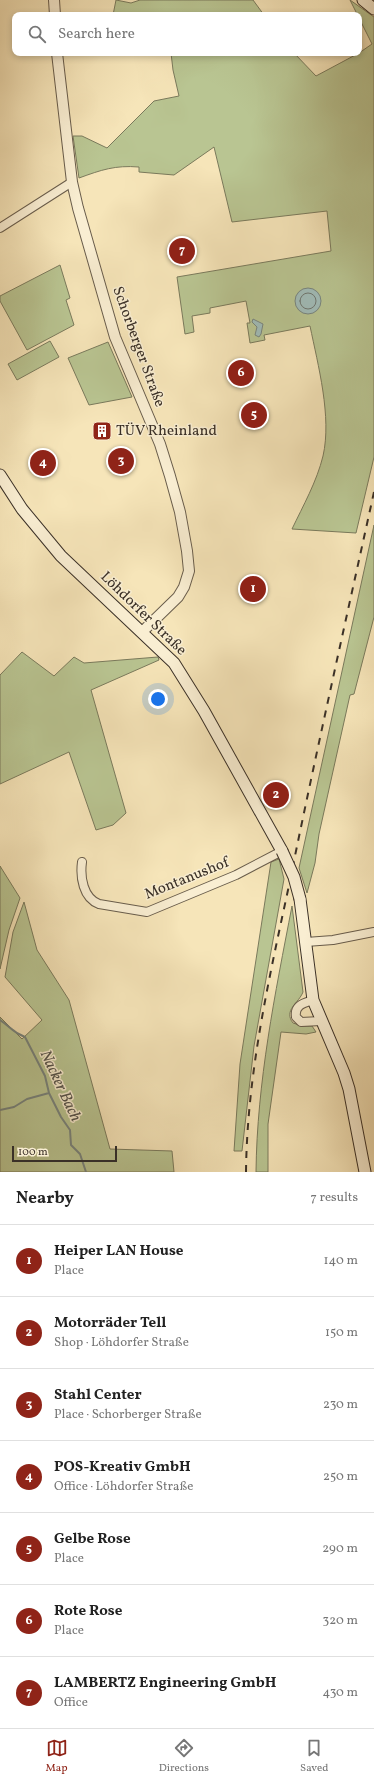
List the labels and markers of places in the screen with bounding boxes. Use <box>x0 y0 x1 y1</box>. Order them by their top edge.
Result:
pin: 7 <box>169 236 195 266</box>
pin: 6 <box>228 358 254 388</box>
pin: 5 <box>241 400 267 430</box>
building icon: TÜV Rheinland <box>91 420 113 442</box>
place label: TÜV Rheinland <box>116 421 217 442</box>
pin: 3 <box>108 446 134 476</box>
pin: 4 <box>30 448 56 478</box>
pin: 1 <box>240 574 266 604</box>
pin: 2 <box>263 780 289 810</box>

